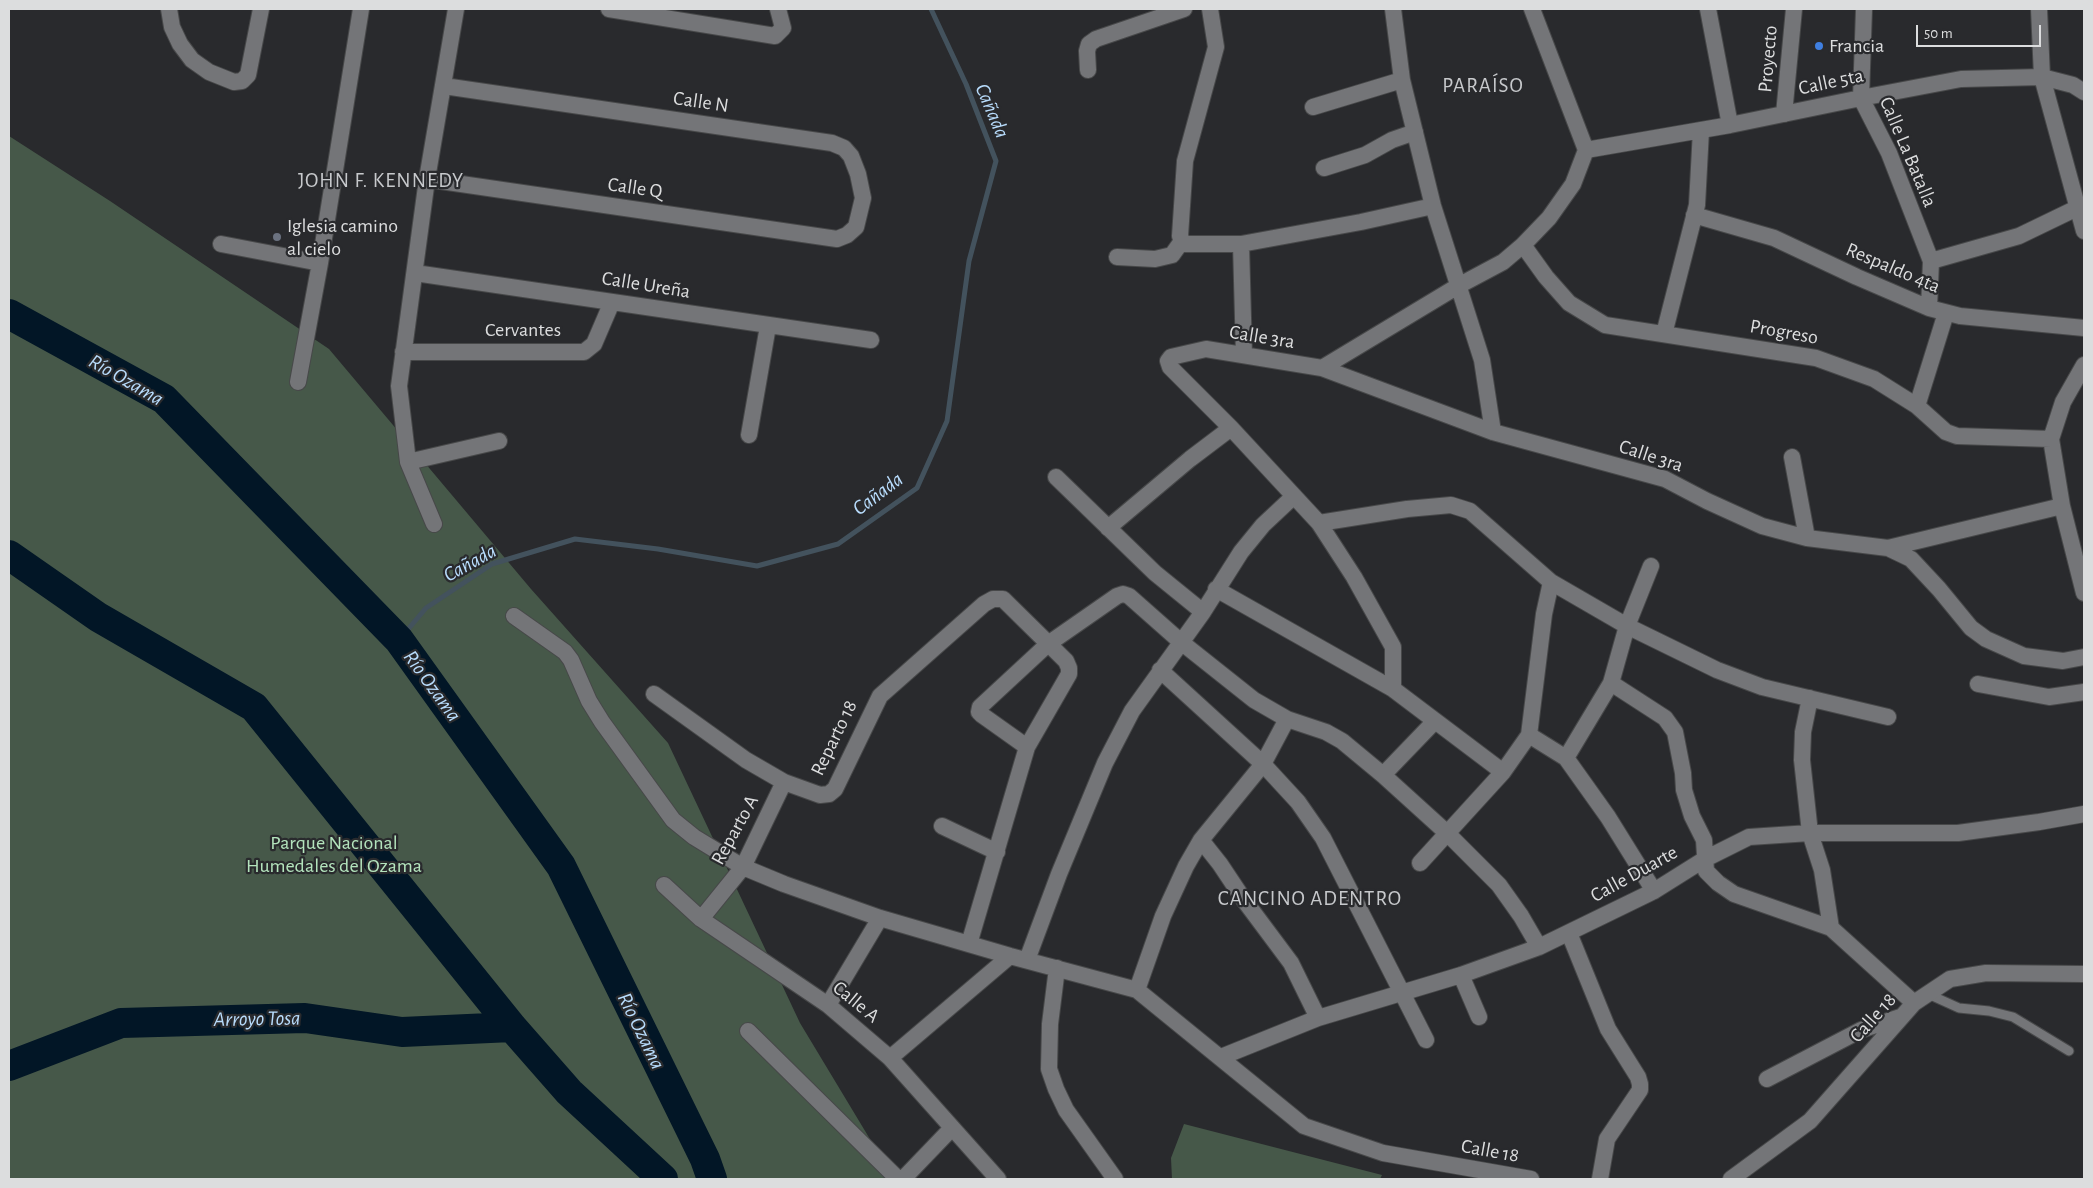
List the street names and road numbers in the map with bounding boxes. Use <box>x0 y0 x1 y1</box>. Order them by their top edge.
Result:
street label: Proyecto <box>1753 24 1783 94</box>
street label: Calle 5ta <box>1796 63 1866 101</box>
street label: Calle N <box>672 86 730 118</box>
street label: Calle La Batalla <box>1874 93 1942 211</box>
street label: Calle Q <box>606 172 664 204</box>
street label: Respaldo 4ta <box>1842 237 1944 299</box>
street label: Calle Ureña <box>600 266 692 304</box>
street label: Progreso <box>1748 314 1820 350</box>
street label: Cervantes <box>485 318 561 342</box>
street label: Calle 3ra <box>1228 320 1296 354</box>
street label: Calle 3ra <box>1616 434 1686 478</box>
street label: Reparto 18 <box>805 696 863 780</box>
street label: Reparto A <box>706 791 764 869</box>
street label: Calle Duarte <box>1586 840 1682 908</box>
street label: Calle A <box>828 976 884 1028</box>
street label: Calle 18 <box>1845 988 1901 1048</box>
street label: Calle 18 <box>1459 1134 1521 1168</box>

